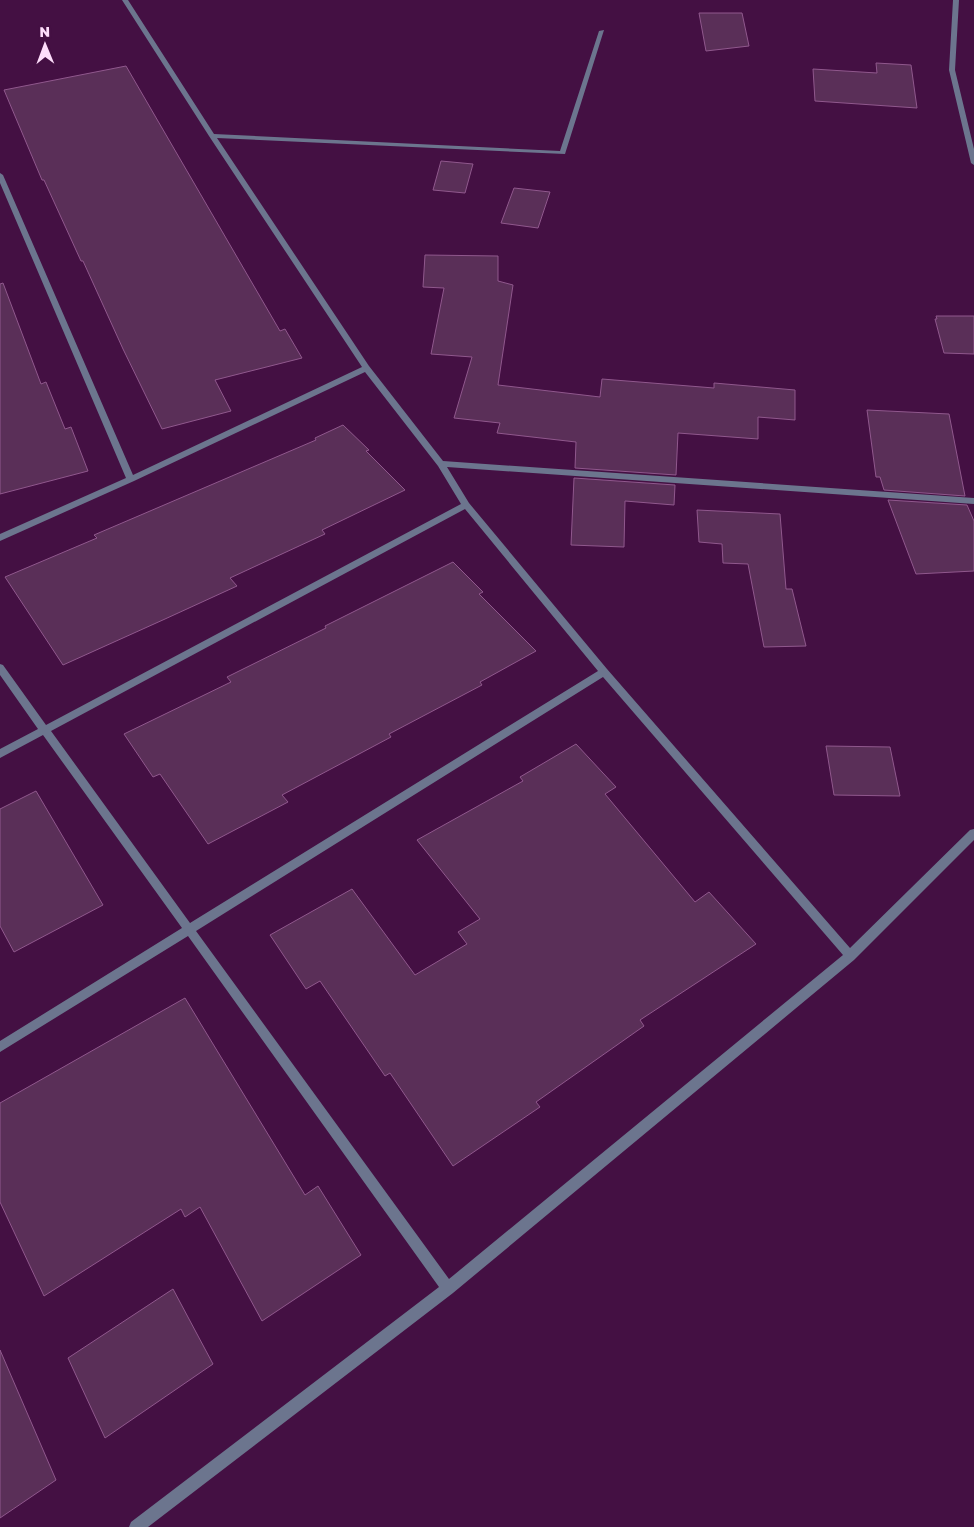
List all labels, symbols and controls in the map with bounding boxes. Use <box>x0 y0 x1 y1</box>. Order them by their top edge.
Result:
north arrow <box>20 20 70 70</box>
text: N <box>39 23 50 40</box>

